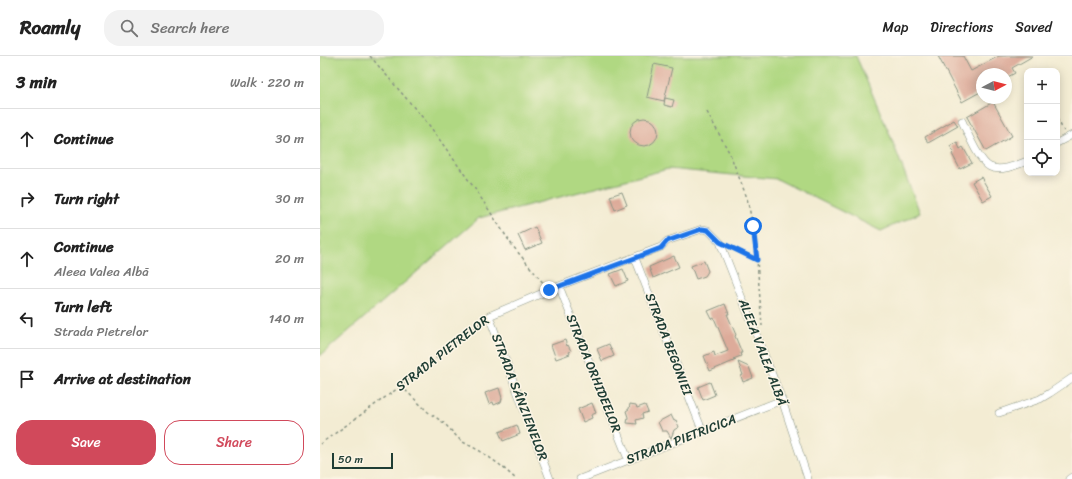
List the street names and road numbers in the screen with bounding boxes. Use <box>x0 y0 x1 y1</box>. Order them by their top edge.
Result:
street label: STRADA BEGONIEI <box>639 289 699 400</box>
street label: ALEEA VALEA ALBĂ <box>732 294 795 410</box>
street label: STRADA PIETRELOR <box>390 309 494 397</box>
street label: STRADA ORHIDEELOR <box>560 310 628 436</box>
street label: STRADA SÂNZIENELOR <box>485 330 555 464</box>
street label: STRADA PIETRICICA <box>622 407 740 471</box>

